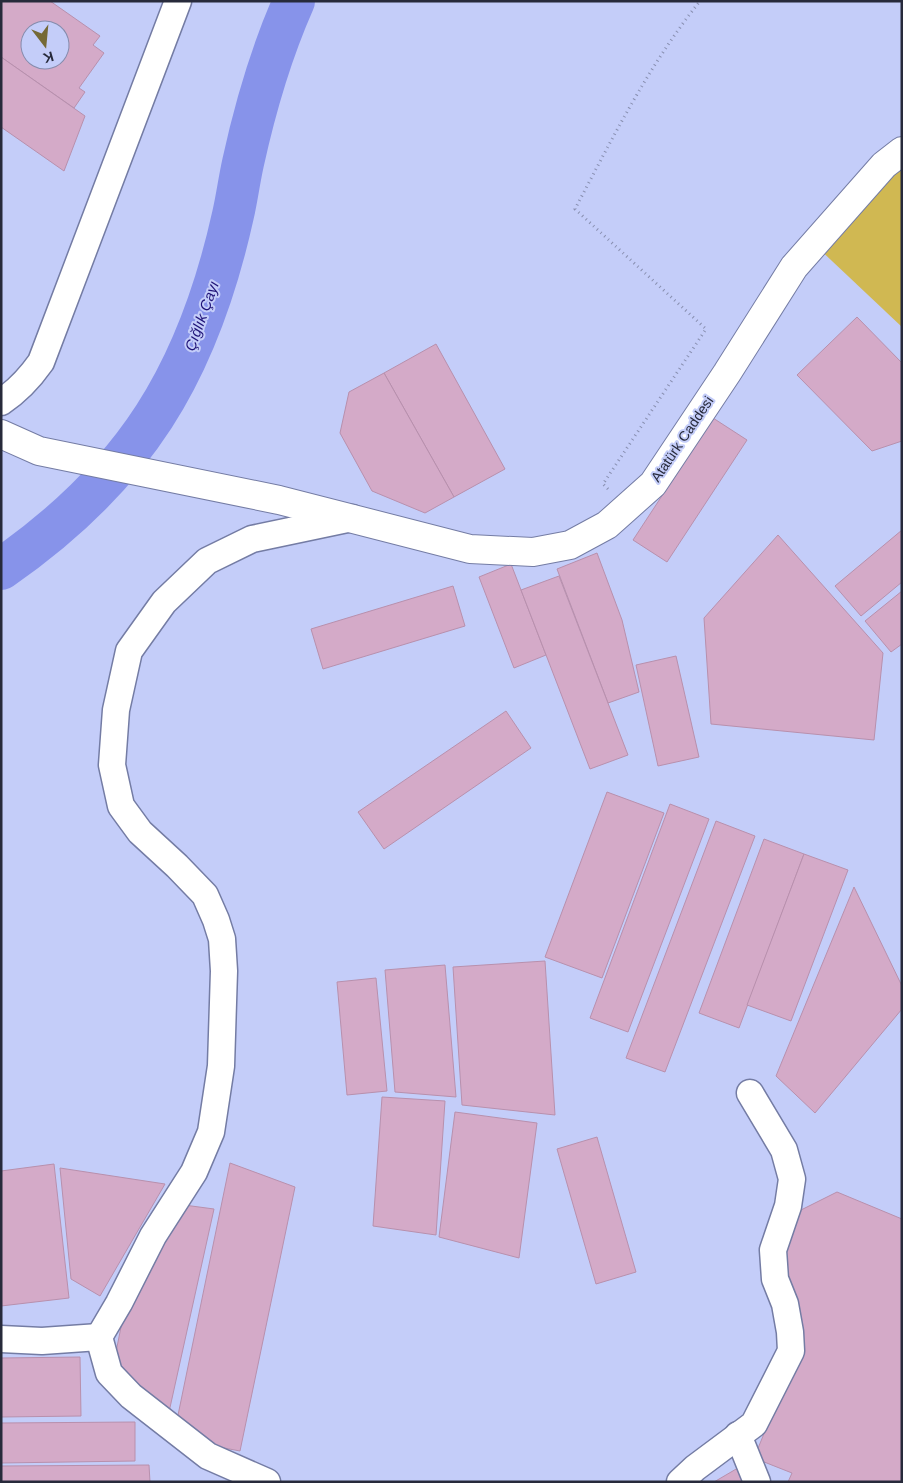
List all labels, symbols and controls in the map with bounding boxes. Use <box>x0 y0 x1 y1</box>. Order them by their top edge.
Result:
north arrow <box>20 20 70 70</box>
text: K <box>42 48 56 67</box>
water label: Çığlık Çayı <box>181 278 222 353</box>
street label: Atatürk Caddesi <box>648 393 716 485</box>

